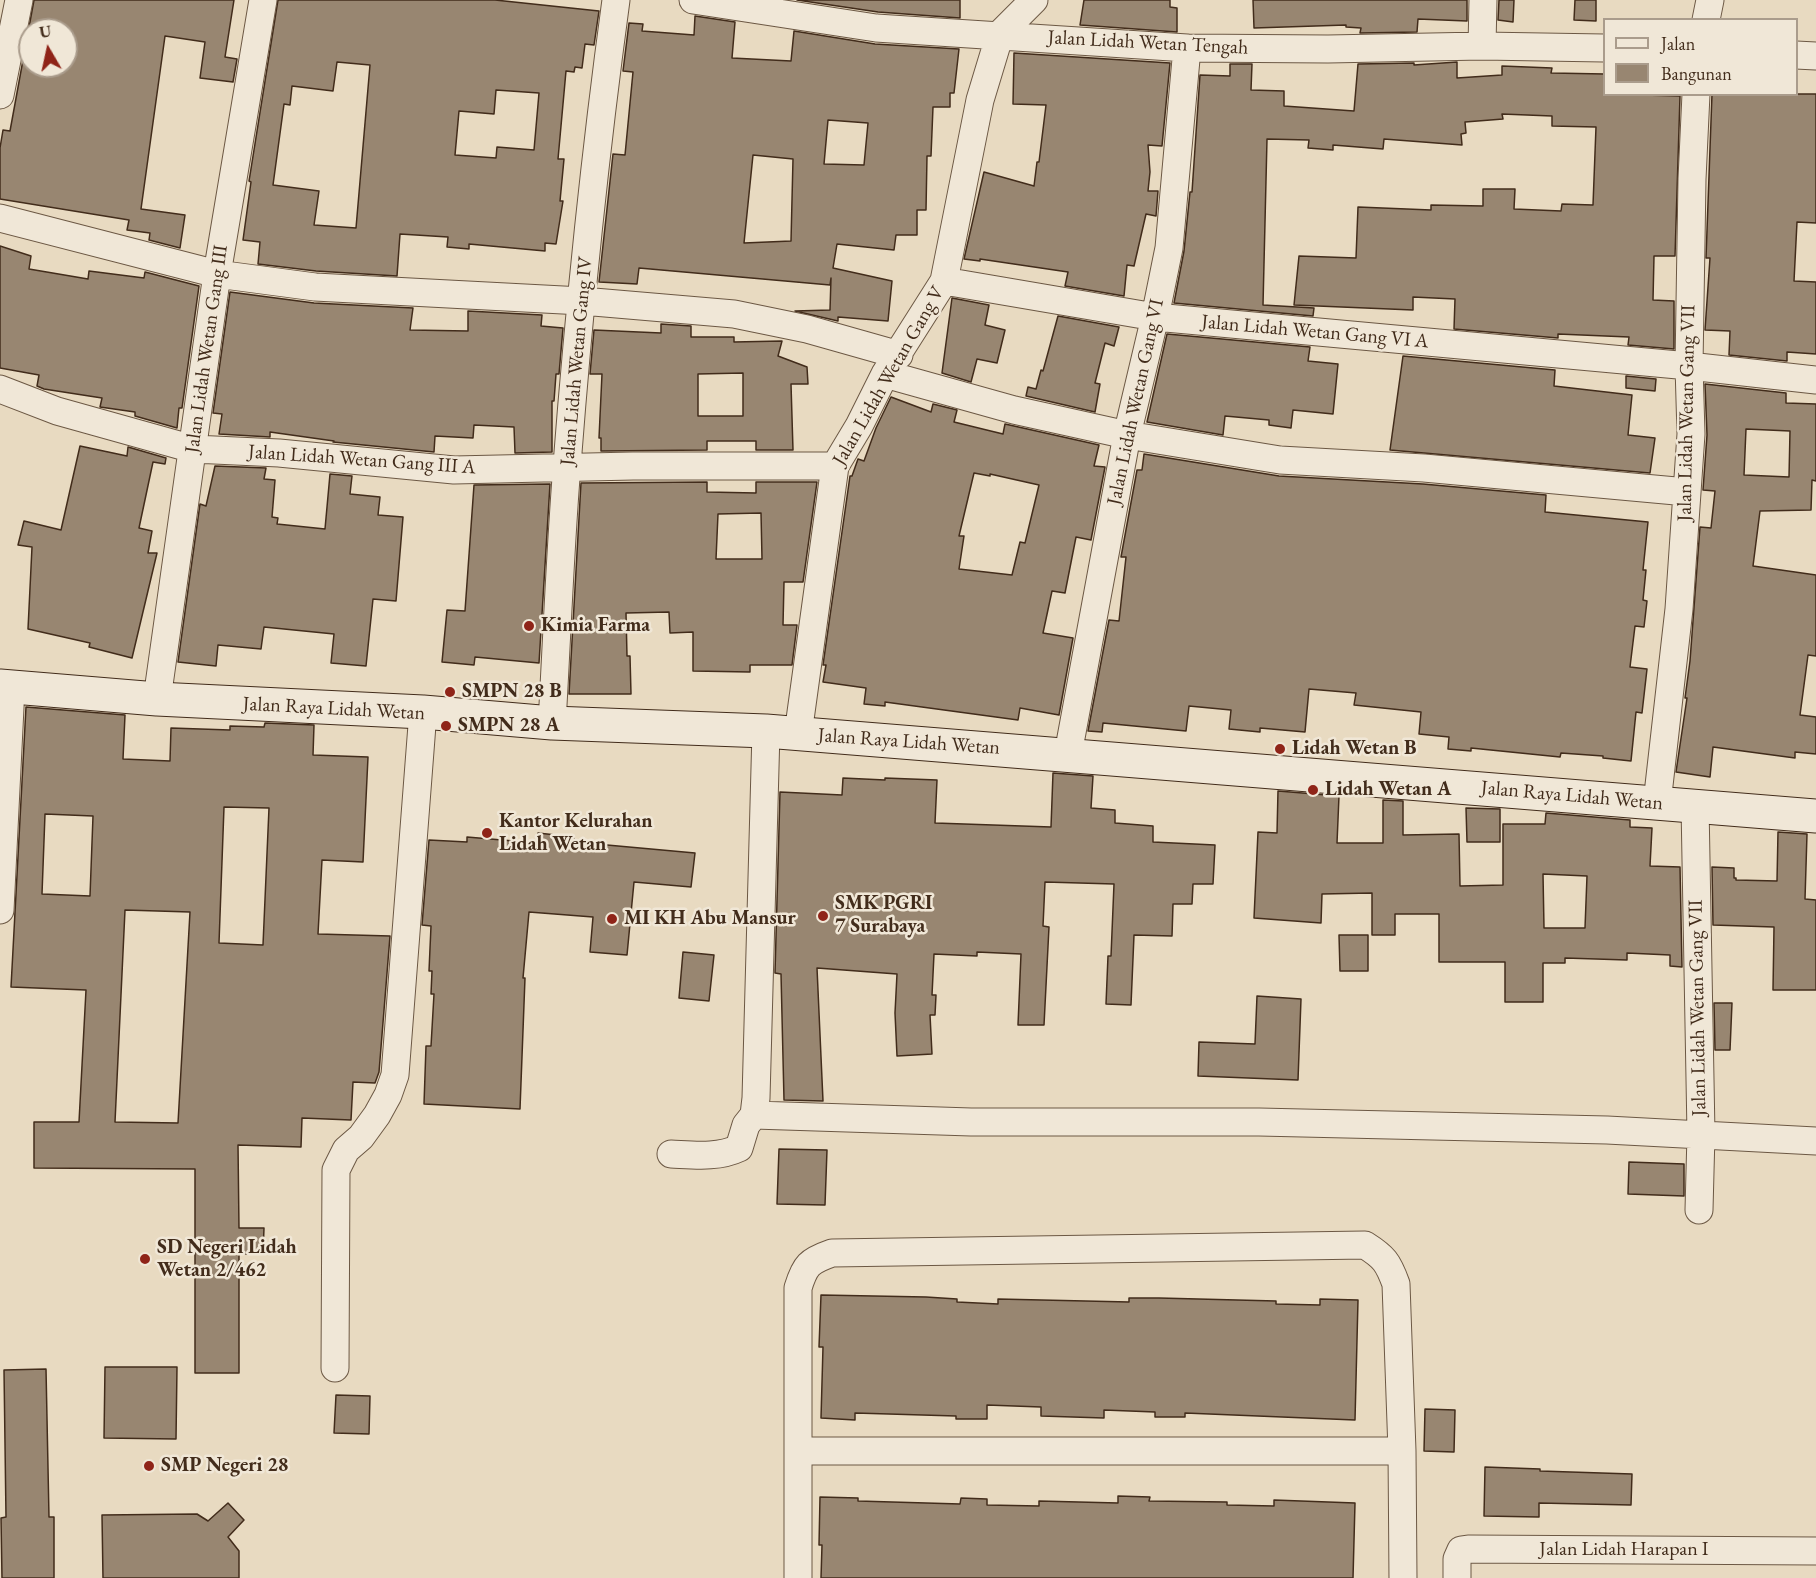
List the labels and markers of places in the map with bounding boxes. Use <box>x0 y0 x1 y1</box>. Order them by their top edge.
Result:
place label: Kimia Farma <box>541 614 650 638</box>
marker: Kimia Farma <box>522 619 536 633</box>
place label: SMPN 28 B <box>462 680 562 704</box>
marker: SMPN 28 B <box>443 685 457 699</box>
place label: SMPN 28 A <box>458 714 560 738</box>
marker: SMPN 28 A <box>439 719 453 733</box>
place label: Lidah Wetan B <box>1292 737 1417 761</box>
marker: Lidah Wetan B <box>1273 742 1287 756</box>
place label: Lidah Wetan A <box>1325 778 1451 802</box>
marker: Lidah Wetan A <box>1306 783 1320 797</box>
place label: Kantor Kelurahan Lidah Wetan <box>499 810 653 857</box>
marker: Kantor Kelurahan Lidah Wetan <box>480 826 494 840</box>
place label: SMK PGRI 7 Surabaya <box>835 892 932 939</box>
place label: MI KH Abu Mansur <box>624 907 796 931</box>
marker: SMK PGRI 7 Surabaya <box>816 909 830 923</box>
marker: MI KH Abu Mansur <box>605 912 619 926</box>
place label: SD Negeri Lidah Wetan 2/462 <box>157 1236 297 1283</box>
marker: SD Negeri Lidah Wetan 2/462 <box>138 1252 152 1266</box>
place label: SMP Negeri 28 <box>161 1454 288 1478</box>
marker: SMP Negeri 28 <box>142 1459 156 1473</box>

